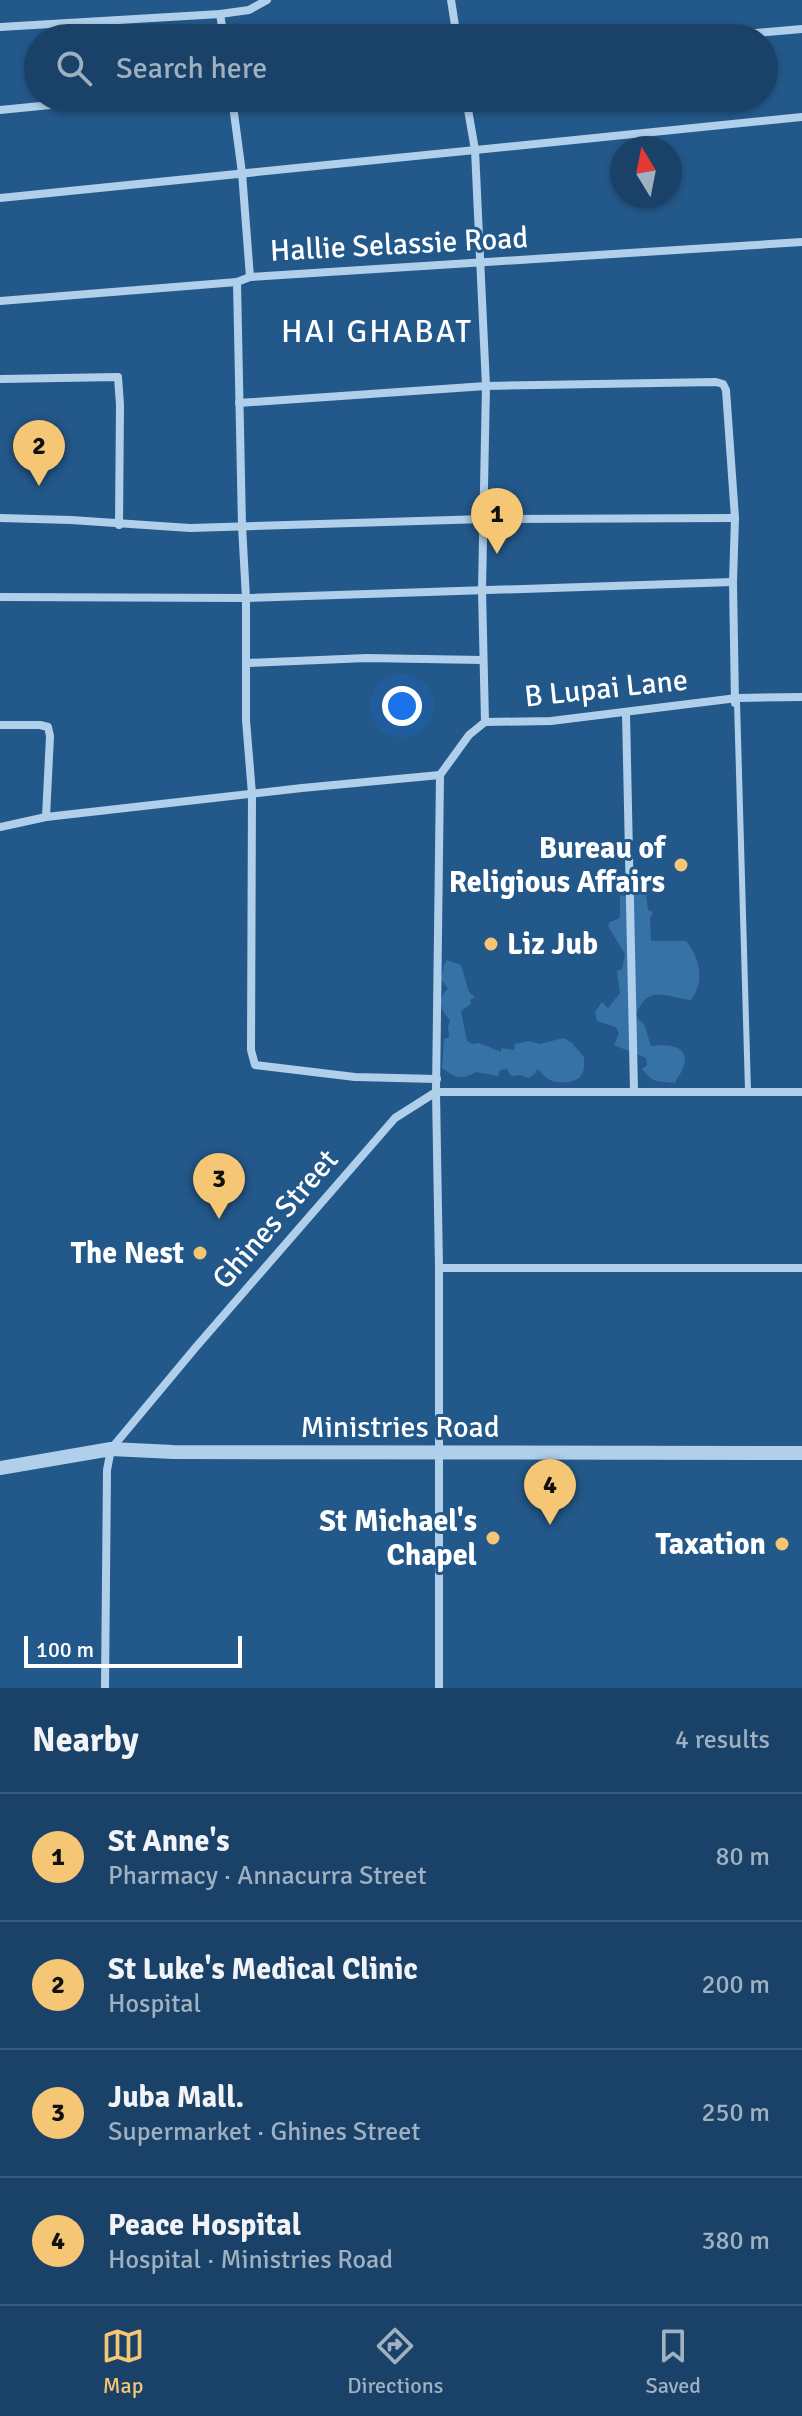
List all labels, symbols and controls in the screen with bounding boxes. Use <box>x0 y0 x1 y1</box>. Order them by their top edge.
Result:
search box <box>24 24 778 112</box>
icon: search <box>52 46 96 90</box>
text: Search here <box>116 50 267 87</box>
north arrow <box>610 136 682 208</box>
street label: Hallie Selassie Road <box>269 219 529 270</box>
district label: HAI GHABAT <box>281 312 473 351</box>
pin: 2 <box>13 420 65 486</box>
pin: 1 <box>471 488 523 554</box>
street label: B Lupai Lane <box>523 662 690 715</box>
your location <box>382 686 422 726</box>
place label: Bureau of Religious Affairs <box>449 830 667 901</box>
marker: Bureau of Religious Affairs <box>672 856 690 874</box>
place label: Liz Jub <box>507 926 598 963</box>
marker: Liz Jub <box>482 935 500 953</box>
street label: Ghines Street <box>205 1142 346 1297</box>
pin: 3 <box>193 1153 245 1219</box>
place label: The Nest <box>71 1235 184 1272</box>
marker: The Nest <box>191 1244 209 1262</box>
street label: Ministries Road <box>300 1409 500 1446</box>
pin: 4 <box>524 1459 576 1525</box>
place label: St Michael's Chapel <box>319 1503 477 1574</box>
place label: Taxation <box>656 1526 766 1563</box>
marker: St Michael's Chapel <box>484 1529 502 1547</box>
marker: Taxation <box>773 1535 791 1553</box>
scale bar <box>24 1632 242 1668</box>
text: 100 m <box>36 1636 94 1663</box>
text: Nearby <box>32 1719 139 1761</box>
text: 4 results <box>675 1724 770 1756</box>
text: St Anne's <box>108 1823 230 1860</box>
text: 1 <box>51 1841 65 1873</box>
text: 80 m <box>715 1841 770 1873</box>
text: Pharmacy · Annacurra Street <box>108 1860 427 1892</box>
text: St Luke's Medical Clinic <box>108 1951 418 1988</box>
text: 2 <box>51 1969 65 2001</box>
text: 200 m <box>701 1969 770 2001</box>
text: Hospital <box>108 1988 201 2020</box>
text: Juba Mall. <box>108 2079 244 2116</box>
text: 3 <box>51 2097 65 2129</box>
text: 250 m <box>701 2097 770 2129</box>
text: Supermarket · Ghines Street <box>108 2116 420 2148</box>
text: Peace Hospital <box>108 2207 301 2244</box>
text: 4 <box>51 2225 65 2257</box>
text: 380 m <box>701 2225 770 2257</box>
text: Hospital · Ministries Road <box>108 2244 393 2276</box>
tab: Map <box>101 2324 145 2399</box>
tab: Directions <box>347 2324 443 2399</box>
tab: Saved <box>646 2324 701 2399</box>

